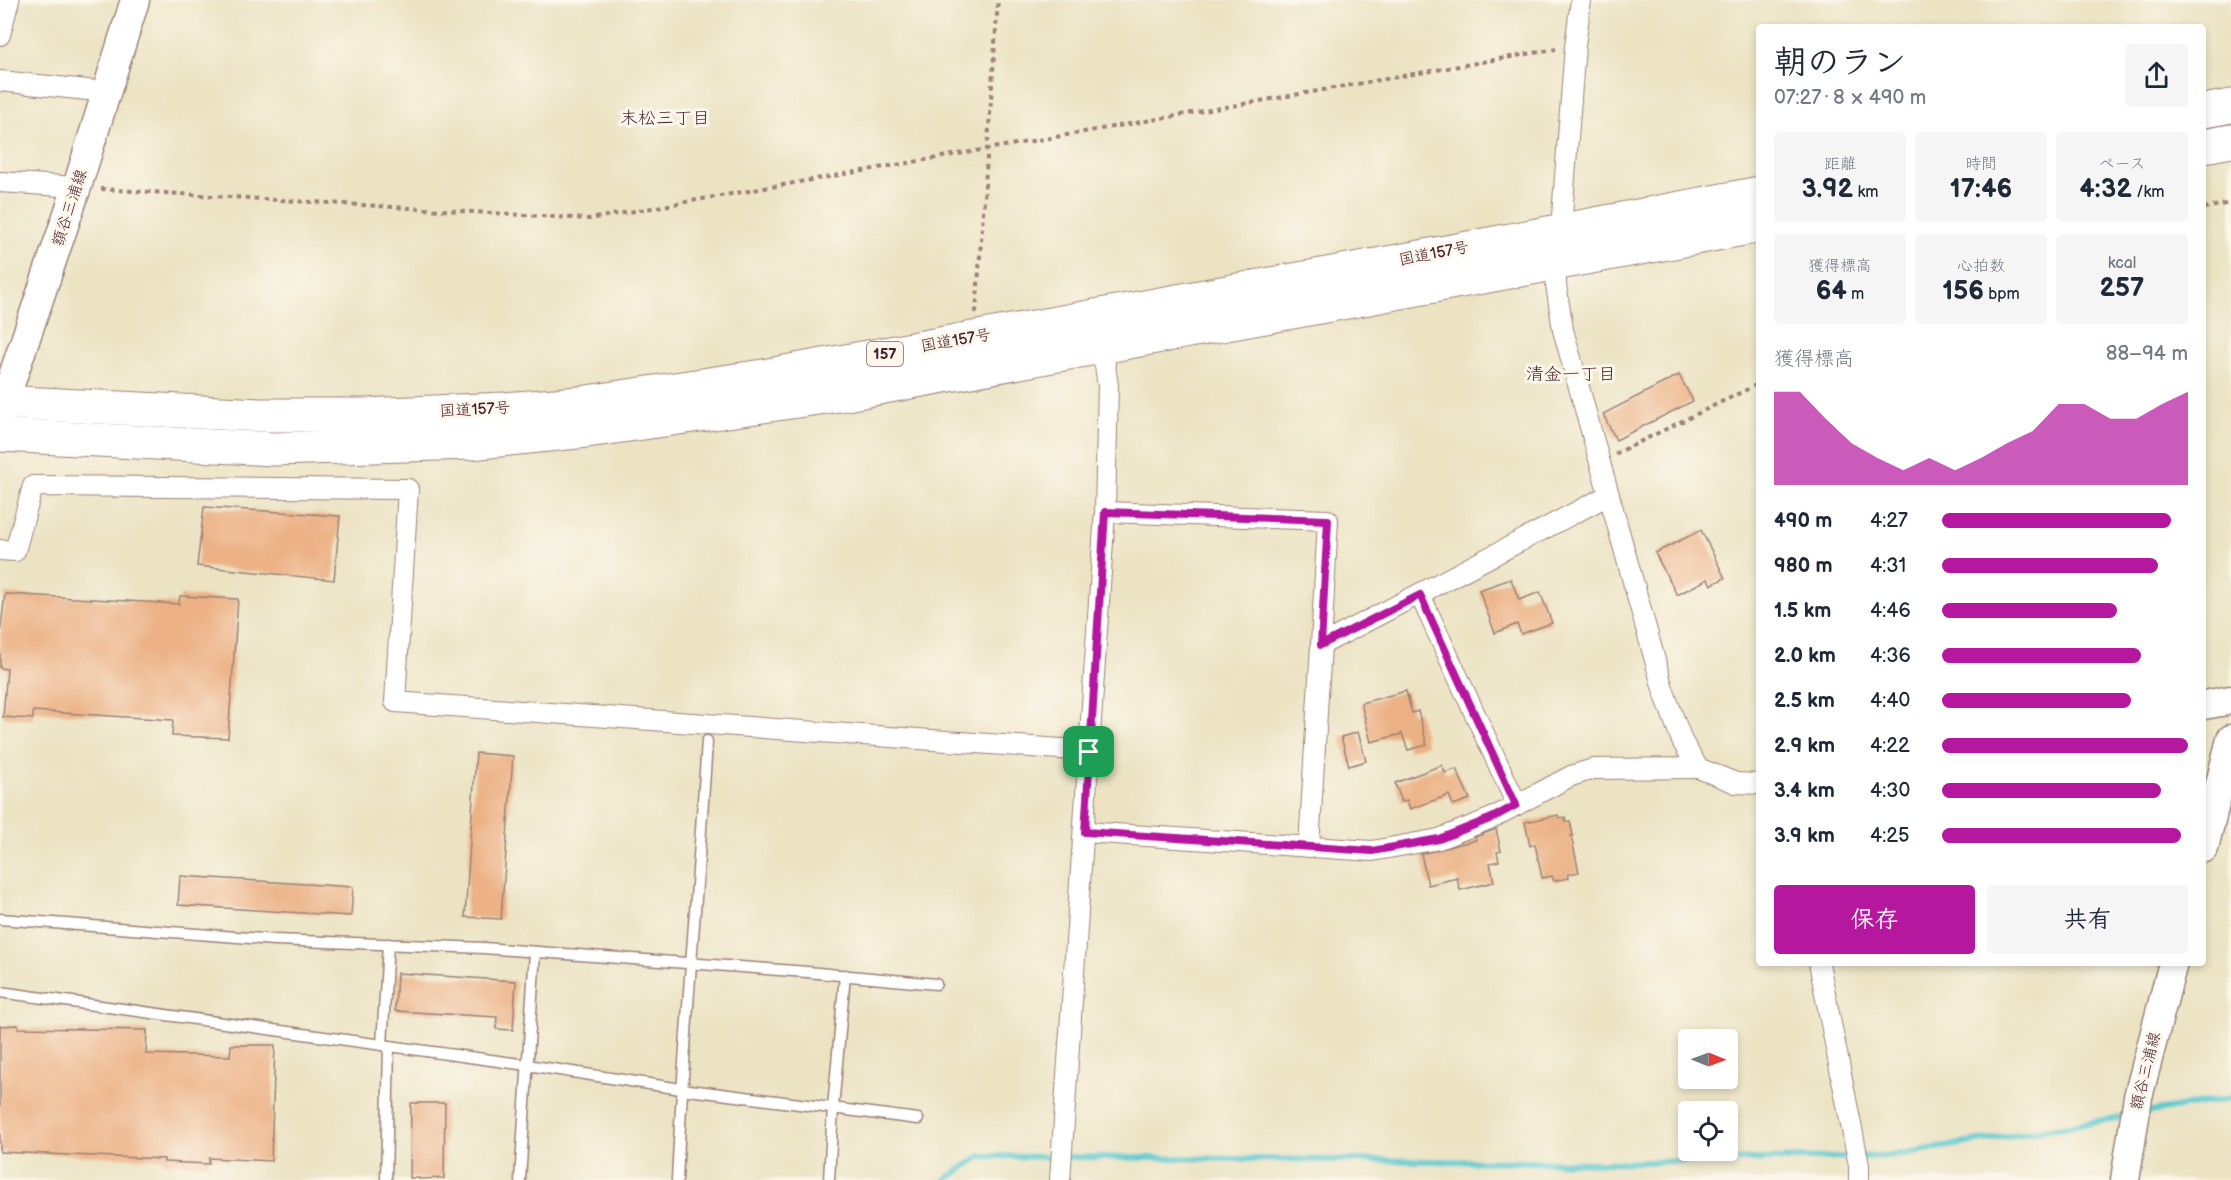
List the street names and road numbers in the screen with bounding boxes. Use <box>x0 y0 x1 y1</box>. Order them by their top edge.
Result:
street label: 額谷三浦線 <box>49 167 91 249</box>
street label: 国道157号 <box>1397 238 1471 270</box>
street label: 国道157号 <box>919 325 993 357</box>
road number: 157 <box>867 342 903 366</box>
street label: 国道157号 <box>439 399 511 421</box>
street label: 額谷三浦線 <box>2127 1030 2165 1112</box>

